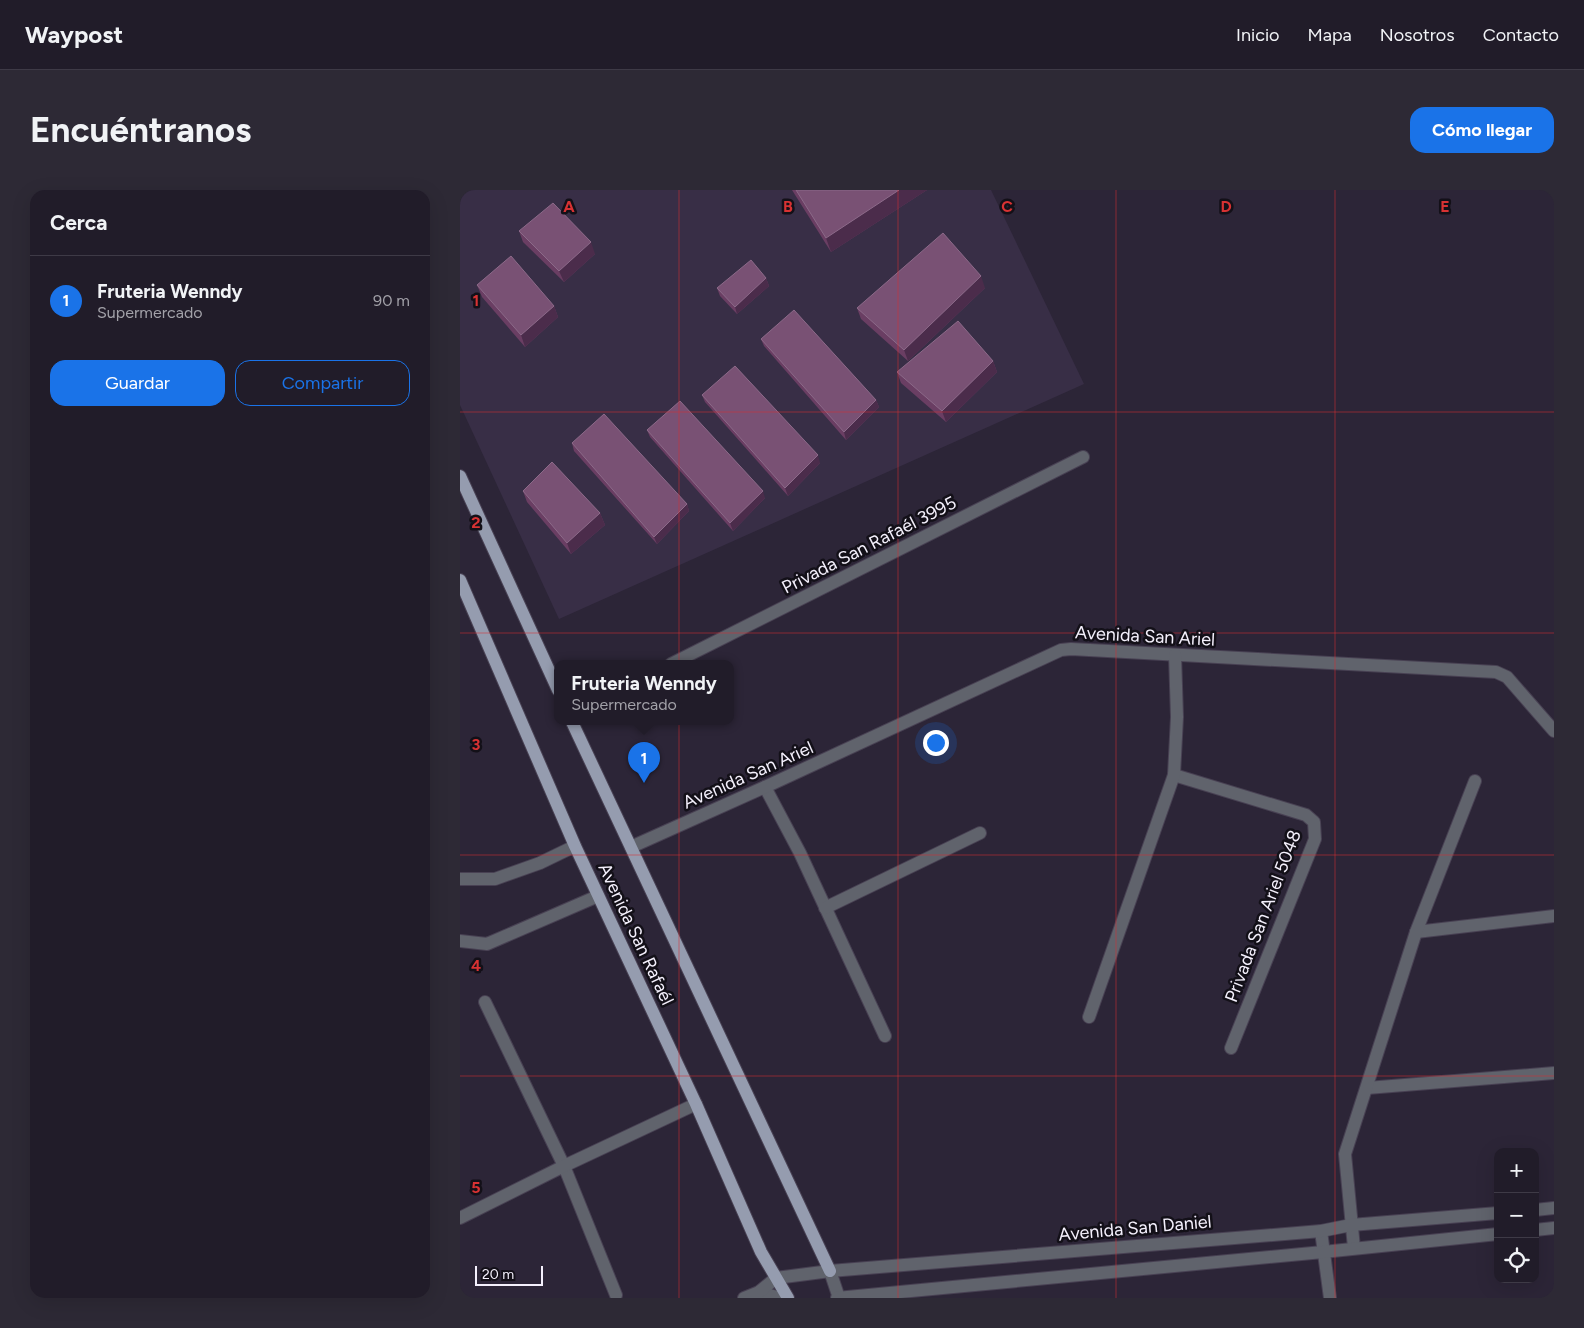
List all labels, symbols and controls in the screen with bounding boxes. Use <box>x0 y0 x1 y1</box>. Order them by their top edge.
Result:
text: Waypost <box>25 20 123 49</box>
text: Inicio <box>1236 24 1280 46</box>
text: Mapa <box>1308 24 1352 46</box>
text: Nosotros <box>1380 24 1455 46</box>
text: Contacto <box>1483 24 1559 46</box>
button: Cómo llegar <box>1410 107 1554 153</box>
text: Encuéntranos <box>30 109 251 151</box>
text: A <box>563 197 575 216</box>
text: B <box>783 197 793 216</box>
text: C <box>1001 197 1013 216</box>
text: D <box>1220 197 1232 216</box>
text: E <box>1440 197 1450 216</box>
text: Cerca <box>50 210 107 235</box>
text: Fruteria Wenndy <box>97 280 242 303</box>
text: 1 <box>63 291 69 310</box>
text: 90 m <box>373 291 410 310</box>
text: 1 <box>473 291 479 310</box>
text: Supermercado <box>97 303 203 322</box>
button: Guardar <box>50 360 225 406</box>
button: Compartir <box>235 360 410 406</box>
street label: Privada San Rafaél 3995 <box>778 491 960 599</box>
text: 2 <box>471 513 481 532</box>
street label: Avenida San Ariel <box>1074 621 1216 651</box>
popup <box>554 660 734 725</box>
text: Fruteria Wenndy <box>571 672 717 695</box>
text: Supermercado <box>571 695 677 714</box>
your location <box>923 730 949 756</box>
text: 3 <box>472 735 481 754</box>
street label: Avenida San Ariel <box>679 736 817 814</box>
pin: 1 <box>628 742 660 783</box>
street label: Privada San Ariel 5048 <box>1220 827 1306 1005</box>
street label: Avenida San Rafaél <box>593 860 679 1008</box>
text: 4 <box>471 956 481 975</box>
map controls <box>1494 1148 1539 1283</box>
button: + <box>1494 1148 1539 1193</box>
text: 5 <box>471 1178 481 1197</box>
button: − <box>1494 1193 1539 1238</box>
street label: Avenida San Daniel <box>1058 1210 1212 1246</box>
button: locate <box>1494 1238 1539 1283</box>
scale bar <box>475 1263 542 1286</box>
text: 20 m <box>482 1266 514 1283</box>

